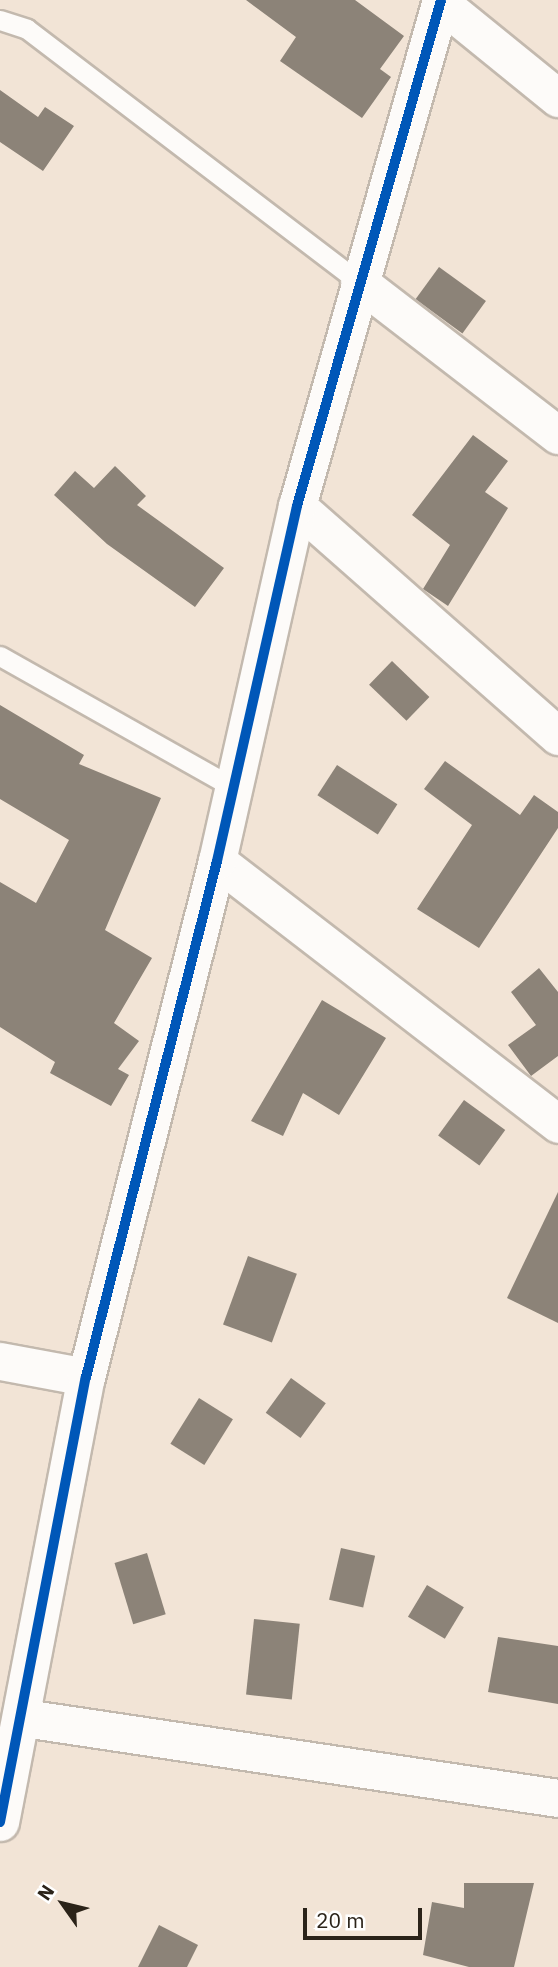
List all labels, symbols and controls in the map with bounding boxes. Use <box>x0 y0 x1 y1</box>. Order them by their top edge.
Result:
north arrow <box>28 1869 98 1939</box>
text: N <box>32 1880 59 1905</box>
scale bar <box>306 1894 425 1938</box>
text: 20 m <box>316 1906 365 1934</box>

